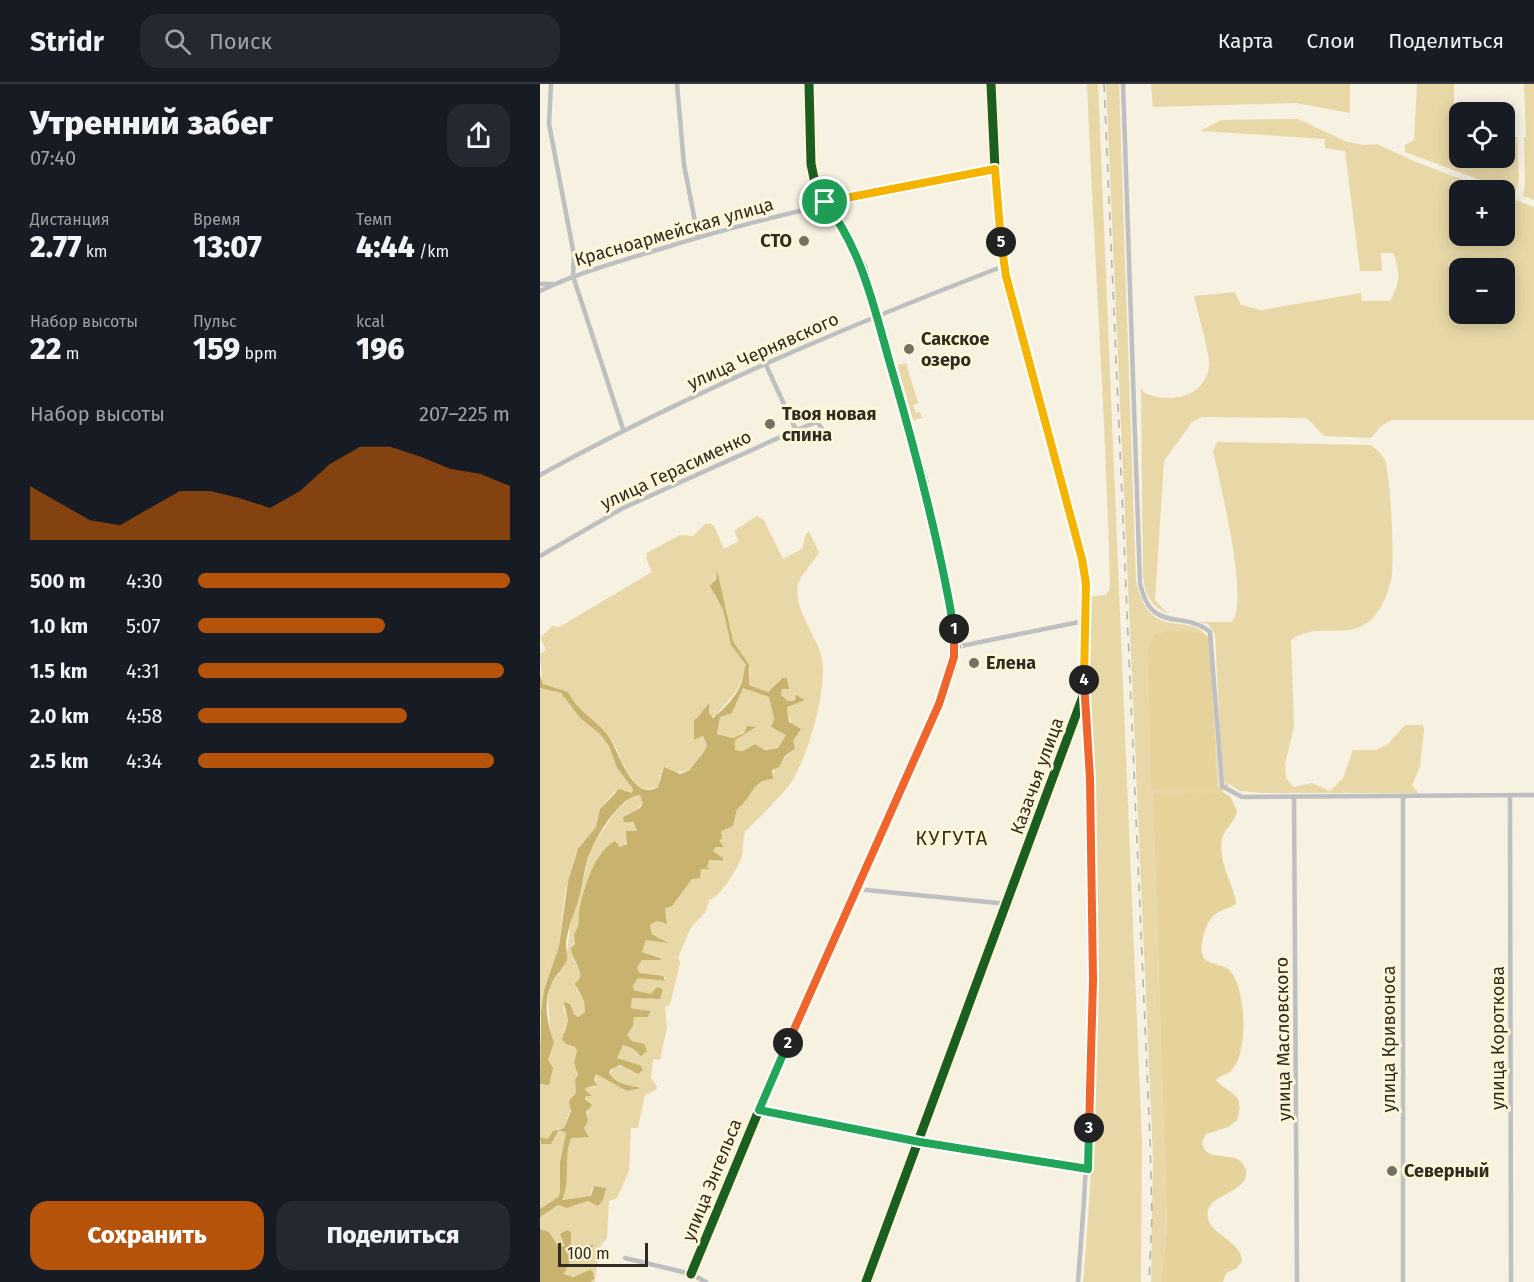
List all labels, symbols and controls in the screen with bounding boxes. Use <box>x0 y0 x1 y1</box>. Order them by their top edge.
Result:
search box <box>140 14 560 68</box>
text: Stridr <box>30 25 104 58</box>
icon: search <box>161 25 194 58</box>
text: Поиск <box>209 28 272 55</box>
text: Карта <box>1218 28 1274 54</box>
text: Слои <box>1307 28 1355 54</box>
text: Поделиться <box>1388 28 1504 54</box>
map controls <box>1449 102 1515 324</box>
button: locate <box>1449 102 1515 168</box>
text: Утренний забег <box>30 103 273 143</box>
button: share <box>447 104 510 167</box>
text: 07:40 <box>30 146 76 170</box>
pin <box>799 176 850 227</box>
button: + <box>1449 180 1515 246</box>
icon: arrive <box>808 185 841 218</box>
street label: Красноармейская улица <box>572 193 776 271</box>
text: Дистанция <box>30 210 110 229</box>
text: Время <box>193 210 241 229</box>
text: Темп <box>356 210 392 229</box>
pin: 5 <box>986 227 1016 257</box>
text: 2.77 <box>30 229 81 265</box>
text: 13:07 <box>193 229 262 265</box>
text: 4:44 <box>356 229 415 265</box>
place label: СТО <box>760 230 792 252</box>
text: 5 <box>997 232 1005 251</box>
marker: СТО <box>797 234 811 248</box>
text: km <box>81 242 108 261</box>
text: /km <box>415 242 449 261</box>
button: − <box>1449 258 1515 324</box>
street label: улица Чернявского <box>684 308 842 394</box>
text: Набор высоты <box>30 312 138 331</box>
text: Пульс <box>193 312 237 331</box>
text: kcal <box>356 312 385 331</box>
place label: Сакское озеро <box>921 328 989 371</box>
text: 22 <box>30 331 61 367</box>
text: 159 <box>193 331 240 367</box>
text: 196 <box>356 331 405 367</box>
marker: Сакское озеро <box>902 342 916 356</box>
text: m <box>61 344 79 363</box>
text: bpm <box>240 344 277 363</box>
text: Набор высоты <box>30 402 165 426</box>
text: 207–225 m <box>419 402 510 426</box>
place label: Твоя новая спина <box>782 403 876 446</box>
marker: Твоя новая спина <box>763 417 777 431</box>
street label: улица Герасименко <box>597 425 755 515</box>
text: 500 m <box>30 569 86 593</box>
text: 4:30 <box>126 569 163 593</box>
text: 1.0 km <box>30 614 88 638</box>
text: 5:07 <box>126 614 160 638</box>
pin: 1 <box>939 614 969 644</box>
text: 1 <box>950 619 958 638</box>
place label: Елена <box>986 652 1036 674</box>
marker: Елена <box>967 656 981 670</box>
text: 1.5 km <box>30 659 88 683</box>
text: 4:31 <box>126 659 160 683</box>
pin: 4 <box>1069 665 1099 695</box>
text: 4 <box>1079 670 1089 689</box>
text: 2.0 km <box>30 704 89 728</box>
text: 4:58 <box>126 704 163 728</box>
street label: Казачья улица <box>1006 715 1068 837</box>
text: 2.5 km <box>30 749 89 773</box>
text: 4:34 <box>126 749 162 773</box>
district label: КУГУТА <box>915 826 989 850</box>
street label: улица Масловского <box>1271 957 1295 1121</box>
street label: улица Кривоноса <box>1378 965 1400 1113</box>
street label: улица Короткова <box>1487 966 1509 1110</box>
pin: 2 <box>773 1028 803 1058</box>
text: 2 <box>784 1033 792 1052</box>
pin: 3 <box>1074 1113 1104 1143</box>
street label: улица Энгельса <box>677 1116 747 1244</box>
text: 3 <box>1085 1118 1093 1137</box>
place label: Северный <box>1404 1160 1489 1182</box>
marker: Северный <box>1385 1164 1399 1178</box>
button: Сохранить <box>30 1201 264 1270</box>
button: Поделиться <box>276 1201 510 1270</box>
scale bar <box>558 1240 648 1268</box>
text: 100 m <box>567 1244 610 1263</box>

